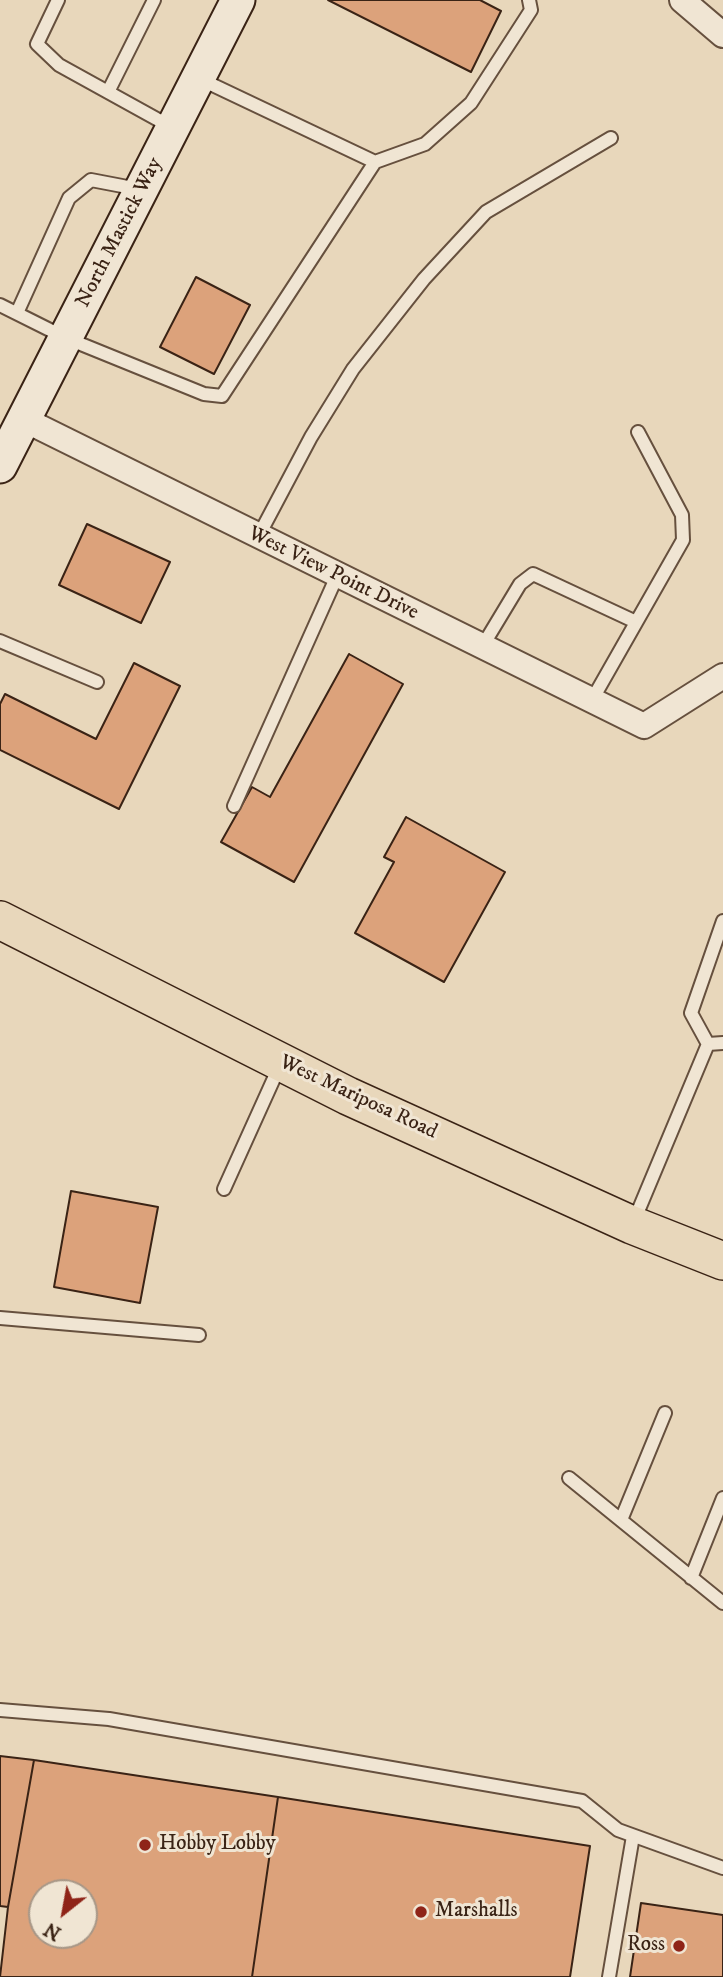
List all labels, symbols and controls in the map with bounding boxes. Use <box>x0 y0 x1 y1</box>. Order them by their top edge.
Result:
street label: North Mastick Way <box>71 154 169 312</box>
street label: West View Point Drive <box>244 522 422 626</box>
street label: West Mariposa Road <box>275 1050 441 1146</box>
place label: Hobby Lobby <box>159 1832 276 1858</box>
marker: Hobby Lobby <box>137 1837 153 1853</box>
north arrow <box>28 1879 98 1949</box>
place label: Marshalls <box>435 1899 518 1925</box>
marker: Marshalls <box>413 1904 429 1920</box>
text: N <box>40 1917 66 1945</box>
place label: Ross <box>627 1933 665 1959</box>
marker: Ross <box>671 1938 687 1954</box>

